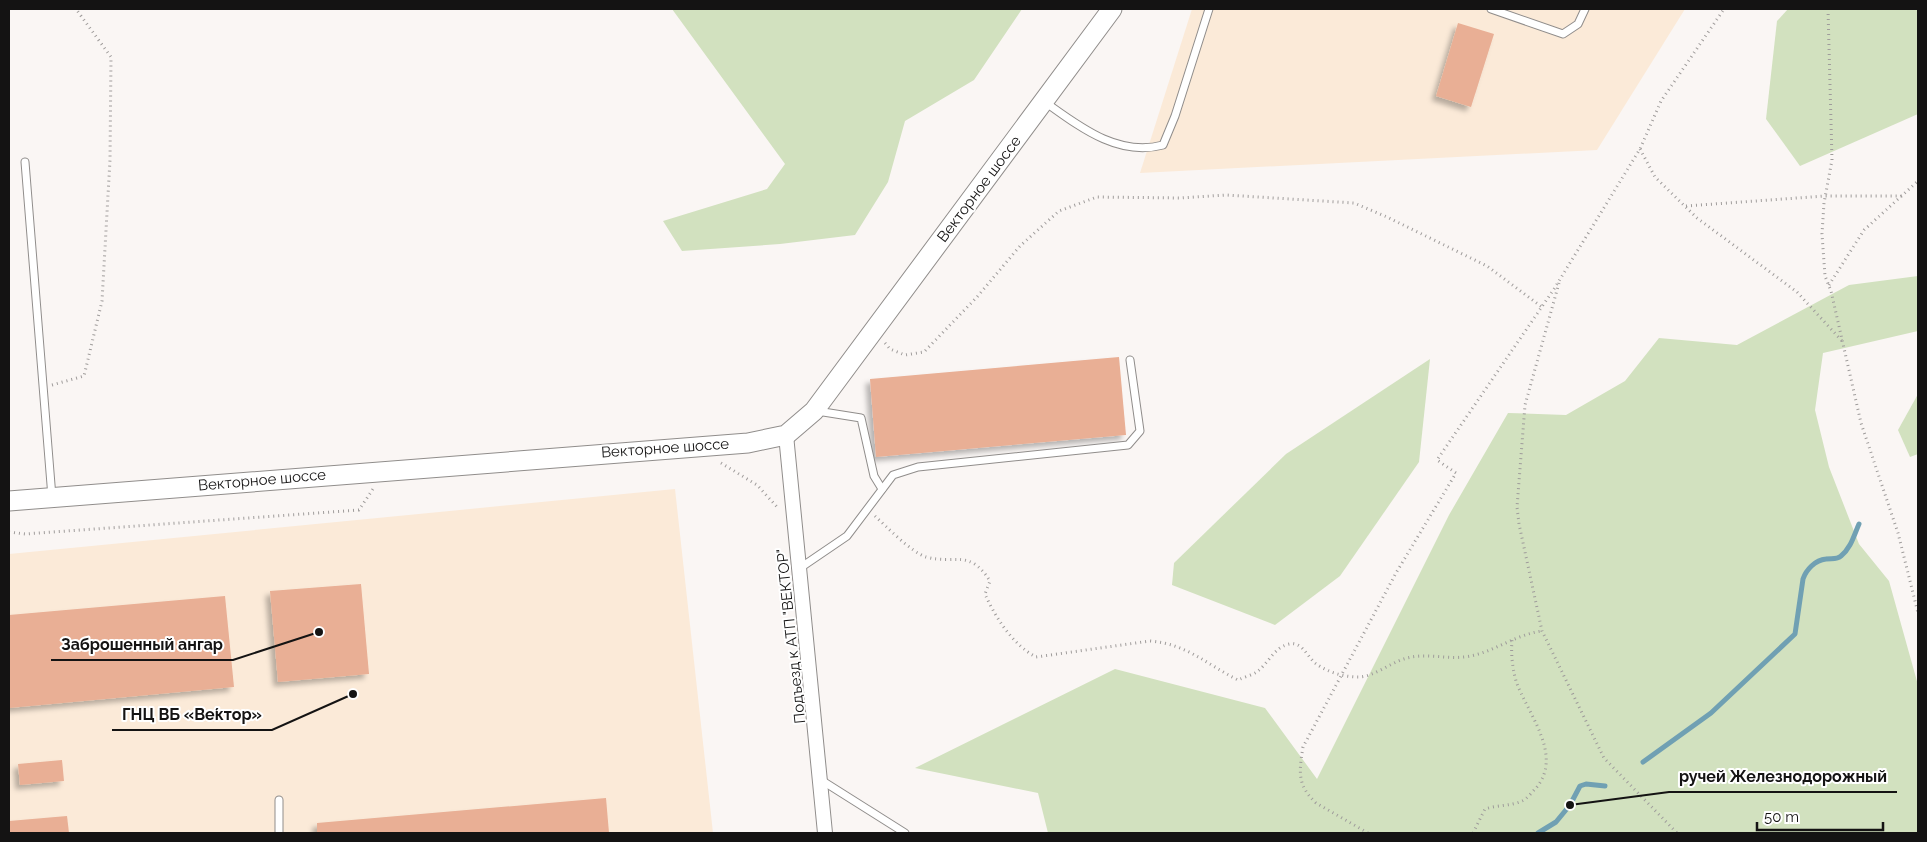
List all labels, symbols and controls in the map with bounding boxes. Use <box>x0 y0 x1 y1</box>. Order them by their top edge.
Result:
street label: Векторное шоссе <box>933 132 1025 246</box>
street label: Векторное шоссе <box>600 435 730 461</box>
street label: Векторное шоссе <box>197 465 327 495</box>
street label: Подъезд к АТП "ВЕКТОР" <box>773 548 809 724</box>
callout: Заброшенный ангар <box>51 629 233 660</box>
text: Заброшенный ангар <box>61 635 223 654</box>
callout: ГНЦ ВБ «Ве́ктор» <box>112 699 272 730</box>
text: ГНЦ ВБ «Ве́ктор» <box>122 705 262 724</box>
callout: ручей Железнодорожный <box>1669 761 1897 792</box>
text: ручей Железнодорожный <box>1679 767 1887 786</box>
scale bar <box>1757 800 1883 832</box>
text: 50 m <box>1764 808 1799 826</box>

